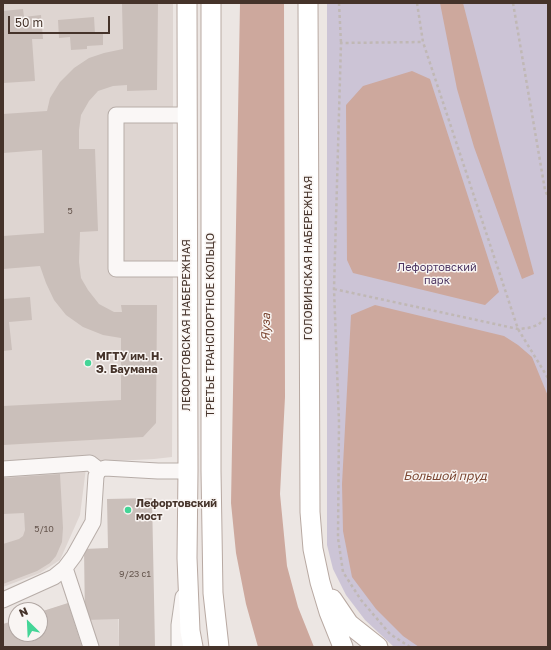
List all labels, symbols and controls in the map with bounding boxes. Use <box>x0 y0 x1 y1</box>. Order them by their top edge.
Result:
scale bar <box>10 8 112 34</box>
text: 50 m <box>15 15 43 30</box>
street label: ГОЛОВИНСКАЯ НАБЕРЕЖНАЯ <box>302 176 316 340</box>
house number: 5 <box>67 206 73 216</box>
street label: ТРЕТЬЕ ТРАНСПОРТНОЕ КОЛЬЦО <box>204 233 218 417</box>
street label: ЛЕФОРТОВСКАЯ НАБЕРЕЖНАЯ <box>180 239 194 411</box>
park label: Лефортовский парк <box>397 261 477 287</box>
water label: Яуза <box>259 313 273 341</box>
place label: МГТУ им. Н. Э. Баумана <box>96 350 163 376</box>
marker: МГТУ им. Н. Э. Баумана <box>83 358 93 368</box>
water label: Большой пруд <box>403 469 487 483</box>
place label: Лефортовский мост <box>136 497 217 523</box>
marker: Лефортовский мост <box>123 505 133 515</box>
house number: 5/10 <box>34 524 54 534</box>
house number: 9/23 с1 <box>119 569 151 579</box>
north arrow <box>8 602 48 642</box>
text: N <box>17 604 30 619</box>

